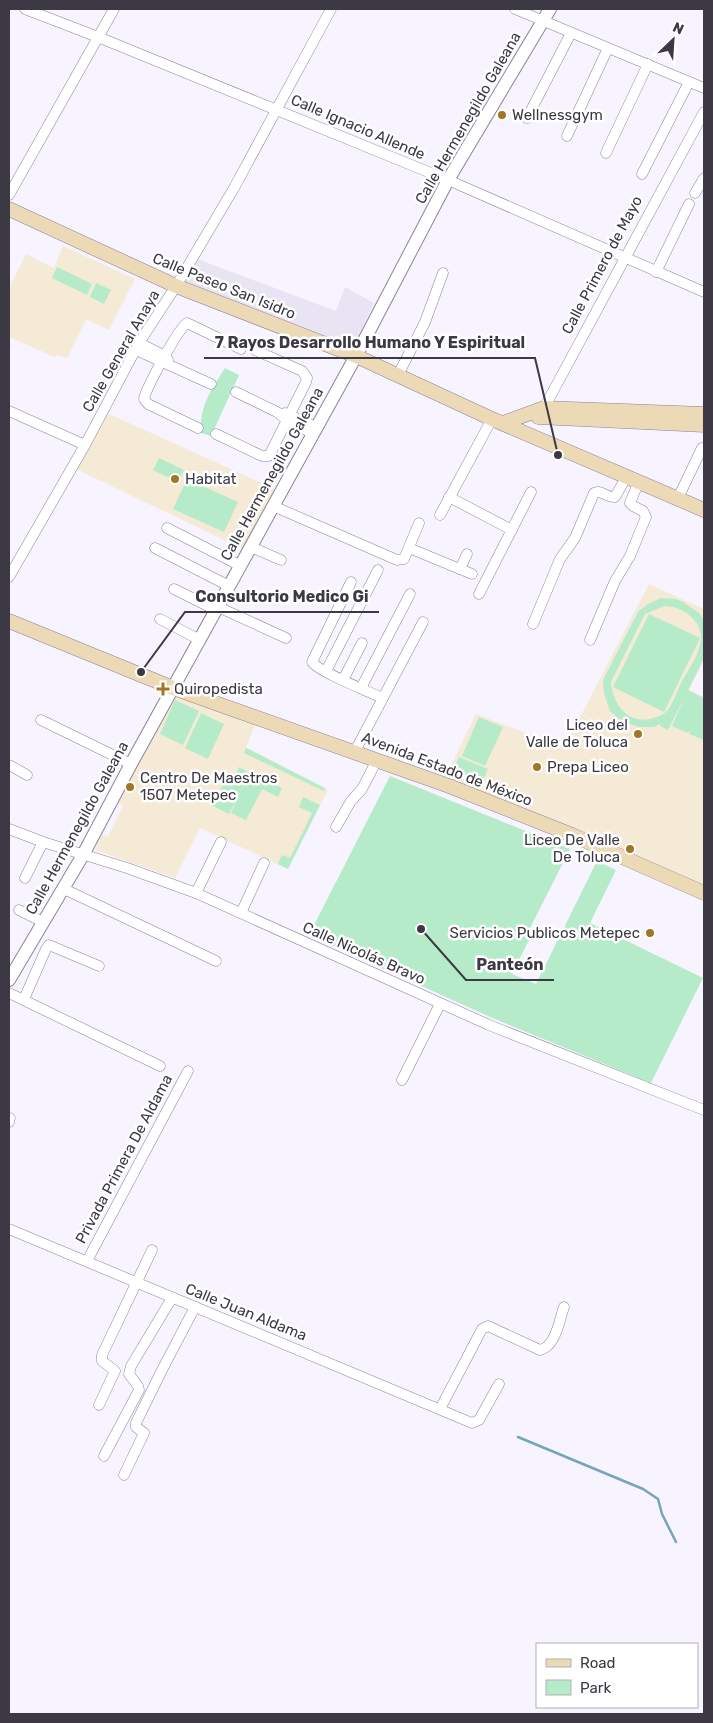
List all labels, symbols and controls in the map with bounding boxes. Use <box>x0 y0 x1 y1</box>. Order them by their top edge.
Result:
north arrow <box>648 15 698 65</box>
text: N <box>670 19 686 39</box>
street label: Calle Hermenegildo Galeana <box>411 29 525 207</box>
street label: Calle Ignacio Allende <box>288 91 428 163</box>
place label: Wellnessgym <box>512 106 603 124</box>
marker: Wellnessgym <box>496 109 508 121</box>
street label: Calle Primero de Mayo <box>558 193 646 337</box>
street label: Calle Paseo San Isidro <box>150 249 298 323</box>
street label: Calle General Anaya <box>79 287 163 415</box>
callout: 7 Rayos Desarrollo Humano Y Espiritual <box>204 327 535 358</box>
text: 7 Rayos Desarrollo Humano Y Espiritual <box>215 333 525 352</box>
street label: Calle Hermenegildo Galeana <box>217 384 327 564</box>
place label: Habitat <box>185 470 237 488</box>
marker: Habitat <box>169 473 181 485</box>
callout: Consultorio Medico Gi <box>185 581 379 612</box>
text: Consultorio Medico Gi <box>195 587 369 606</box>
place label: Quiropedista <box>174 680 263 698</box>
marker: Quiropedista <box>156 682 170 696</box>
place label: Liceo del Valle de Toluca <box>526 716 628 751</box>
street label: Avenida Estado de México <box>359 728 535 810</box>
marker: Liceo del Valle de Toluca <box>632 728 644 740</box>
street label: Calle Hermenegildo Galeana <box>22 738 132 918</box>
place label: Prepa Liceo <box>547 758 629 776</box>
marker: Prepa Liceo <box>531 761 543 773</box>
place label: Centro De Maestros 1507 Metepec <box>140 769 278 804</box>
marker: Centro De Maestros 1507 Metepec <box>124 781 136 793</box>
place label: Liceo De Valle De Toluca <box>524 831 620 866</box>
marker: Liceo De Valle De Toluca <box>624 843 636 855</box>
street label: Calle Nicolás Bravo <box>300 918 428 988</box>
place label: Servicios Publicos Metepec <box>450 924 640 942</box>
marker: Servicios Publicos Metepec <box>644 927 656 939</box>
callout: Panteón <box>466 949 554 980</box>
text: Panteón <box>476 955 544 974</box>
street label: Privada Primera De Aldama <box>72 1071 176 1247</box>
street label: Calle Juan Aldama <box>183 1279 309 1345</box>
legend <box>536 1643 698 1708</box>
text: Road <box>580 1654 616 1672</box>
text: Park <box>580 1679 611 1697</box>

